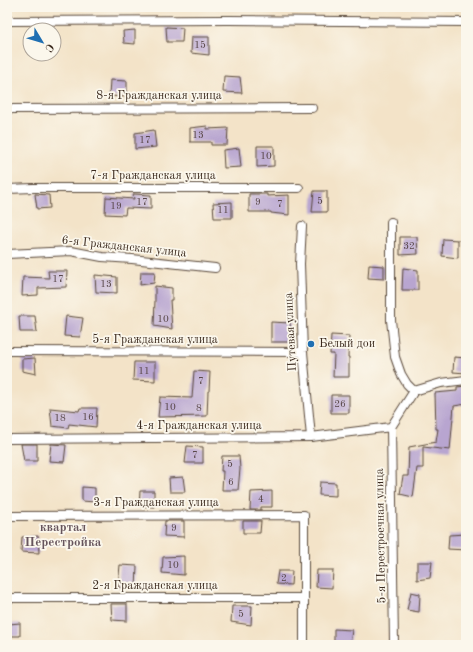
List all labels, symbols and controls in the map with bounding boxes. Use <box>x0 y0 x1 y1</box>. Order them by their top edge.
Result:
north arrow <box>22 22 62 62</box>
house number: 15 <box>194 40 206 50</box>
text: С <box>42 41 55 53</box>
street label: 8-я Гражданская улица <box>96 90 222 102</box>
house number: 13 <box>192 130 204 140</box>
house number: 17 <box>139 135 151 145</box>
house number: 10 <box>260 151 272 161</box>
street label: 7-я Гражданская улица <box>90 170 216 182</box>
house number: 5 <box>317 196 323 206</box>
house number: 17 <box>136 197 148 207</box>
house number: 9 <box>255 197 261 207</box>
house number: 7 <box>277 199 283 209</box>
house number: 19 <box>110 201 122 211</box>
house number: 11 <box>217 205 229 215</box>
street label: 6-я Гражданская улица <box>61 234 187 260</box>
house number: 32 <box>403 241 415 251</box>
house number: 17 <box>52 274 64 284</box>
house number: 13 <box>100 279 112 289</box>
street label: Путевая улица <box>283 292 299 372</box>
house number: 10 <box>157 314 169 324</box>
street label: 5-я Гражданская улица <box>92 333 218 346</box>
place label: Белый дои <box>319 338 375 350</box>
marker: Белый дои <box>306 339 316 349</box>
house number: 11 <box>138 366 150 376</box>
house number: 7 <box>198 376 204 386</box>
house number: 26 <box>334 399 346 409</box>
house number: 10 <box>164 402 176 412</box>
house number: 8 <box>196 403 202 413</box>
house number: 16 <box>82 412 94 422</box>
house number: 18 <box>54 413 66 423</box>
street label: 4-я Гражданская улица <box>136 420 262 432</box>
house number: 7 <box>192 450 198 460</box>
house number: 5 <box>227 459 233 469</box>
street label: 5-я Перестроечная улица <box>373 468 388 604</box>
house number: 6 <box>228 477 234 487</box>
house number: 4 <box>258 494 264 504</box>
street label: 3-я Гражданская улица <box>93 497 219 509</box>
district label: квартал Перестройка <box>25 521 102 549</box>
house number: 9 <box>171 523 177 533</box>
house number: 10 <box>167 560 179 570</box>
house number: 2 <box>281 573 287 583</box>
street label: 2-я Гражданская улица <box>92 580 218 592</box>
house number: 5 <box>238 609 244 619</box>

